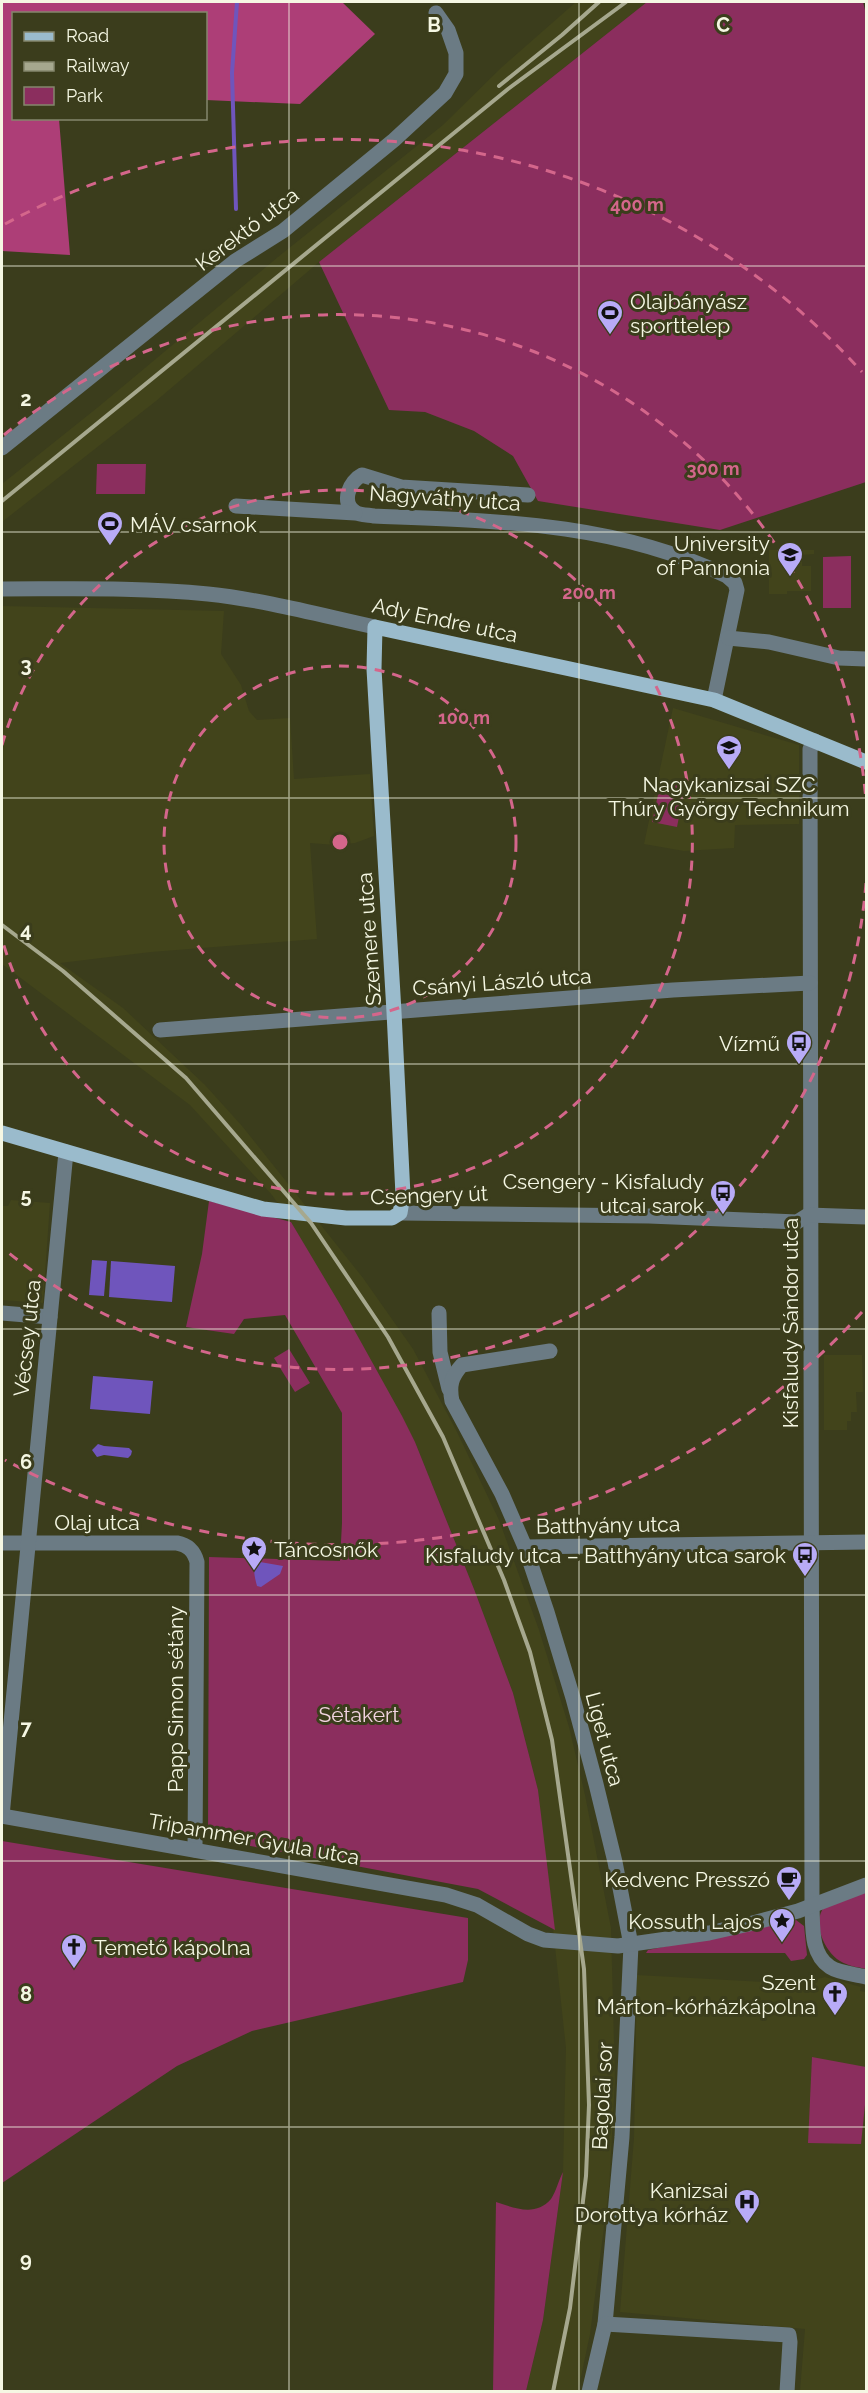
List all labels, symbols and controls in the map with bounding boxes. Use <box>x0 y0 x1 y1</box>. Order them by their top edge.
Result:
legend <box>12 12 207 120</box>
text: B <box>427 13 441 37</box>
text: C <box>716 13 730 37</box>
text: Road <box>66 25 109 46</box>
text: Railway <box>66 55 130 76</box>
text: Park <box>66 85 103 106</box>
street label: Kerektó utca <box>190 182 304 276</box>
text: 400 m <box>610 194 664 215</box>
place label: Olajbányász sporttelep <box>630 289 747 338</box>
sports icon: Olajbányász sporttelep <box>595 298 625 336</box>
text: 2 <box>20 387 32 411</box>
text: 300 m <box>686 458 740 479</box>
street label: Nagyváthy utca <box>368 480 522 516</box>
sports icon: MÁV csarnok <box>95 509 125 547</box>
place label: MÁV csarnok <box>130 512 257 537</box>
place label: University of Pannonia <box>656 531 770 580</box>
school or university icon: University of Pannonia <box>775 540 805 578</box>
text: 200 m <box>562 582 616 603</box>
street label: Ady Endre utca <box>370 592 520 648</box>
text: 3 <box>20 653 32 677</box>
text: 100 m <box>438 707 490 728</box>
school or university icon: Nagykanizsai SZC Thúry György Technikum <box>714 733 744 771</box>
place label: Nagykanizsai SZC Thúry György Technikum <box>608 772 850 821</box>
centre of rings <box>330 832 350 852</box>
street label: Szemere utca <box>352 871 386 1007</box>
text: 4 <box>20 918 32 942</box>
street label: Csányi László utca <box>412 963 592 1001</box>
bus stop icon: Vízmű <box>784 1028 814 1066</box>
place label: Vízmű <box>719 1031 780 1056</box>
place label: Csengery - Kisfaludy utcai sarok <box>503 1169 704 1218</box>
bus stop icon: Csengery - Kisfaludy utcai sarok <box>708 1178 738 1216</box>
street label: Csengery út <box>370 1180 488 1210</box>
text: 5 <box>20 1184 32 1208</box>
street label: Kisfaludy Sándor utca <box>778 1218 803 1428</box>
street label: Vécsey utca <box>8 1278 46 1398</box>
text: 6 <box>20 1450 32 1474</box>
street label: Olaj utca <box>54 1510 140 1535</box>
street label: Batthyány utca <box>536 1511 680 1539</box>
place icon: Táncosnők <box>239 1534 269 1572</box>
place label: Táncosnők <box>274 1537 378 1562</box>
bus stop icon: Kisfaludy utca – Batthyány utca sarok <box>790 1540 820 1578</box>
place label: Kisfaludy utca – Batthyány utca sarok <box>425 1543 786 1568</box>
street label: Papp Simon sétány <box>163 1606 188 1792</box>
street label: Liget utca <box>580 1689 630 1789</box>
park label: Sétakert <box>319 1702 399 1727</box>
text: 7 <box>20 1716 32 1740</box>
street label: Tripammer Gyula utca <box>146 1808 362 1870</box>
cafe icon: Kedvenc Presszó <box>774 1864 804 1902</box>
place label: Kedvenc Presszó <box>604 1867 770 1892</box>
place icon: Kossuth Lajos <box>767 1906 797 1944</box>
place label: Kossuth Lajos <box>628 1909 762 1934</box>
church icon: Temető kápolna <box>59 1932 89 1970</box>
place label: Temető kápolna <box>94 1935 250 1960</box>
place label: Szent Márton-kórházkápolna <box>597 1970 816 2019</box>
church icon: Szent Márton-kórházkápolna <box>820 1979 850 2017</box>
text: 8 <box>20 1982 32 2006</box>
street label: Bagolai sor <box>587 2041 617 2151</box>
place label: Kanizsai Dorottya kórház <box>575 2178 728 2227</box>
hospital icon: Kanizsai Dorottya kórház <box>732 2187 762 2225</box>
text: 9 <box>20 2248 32 2272</box>

